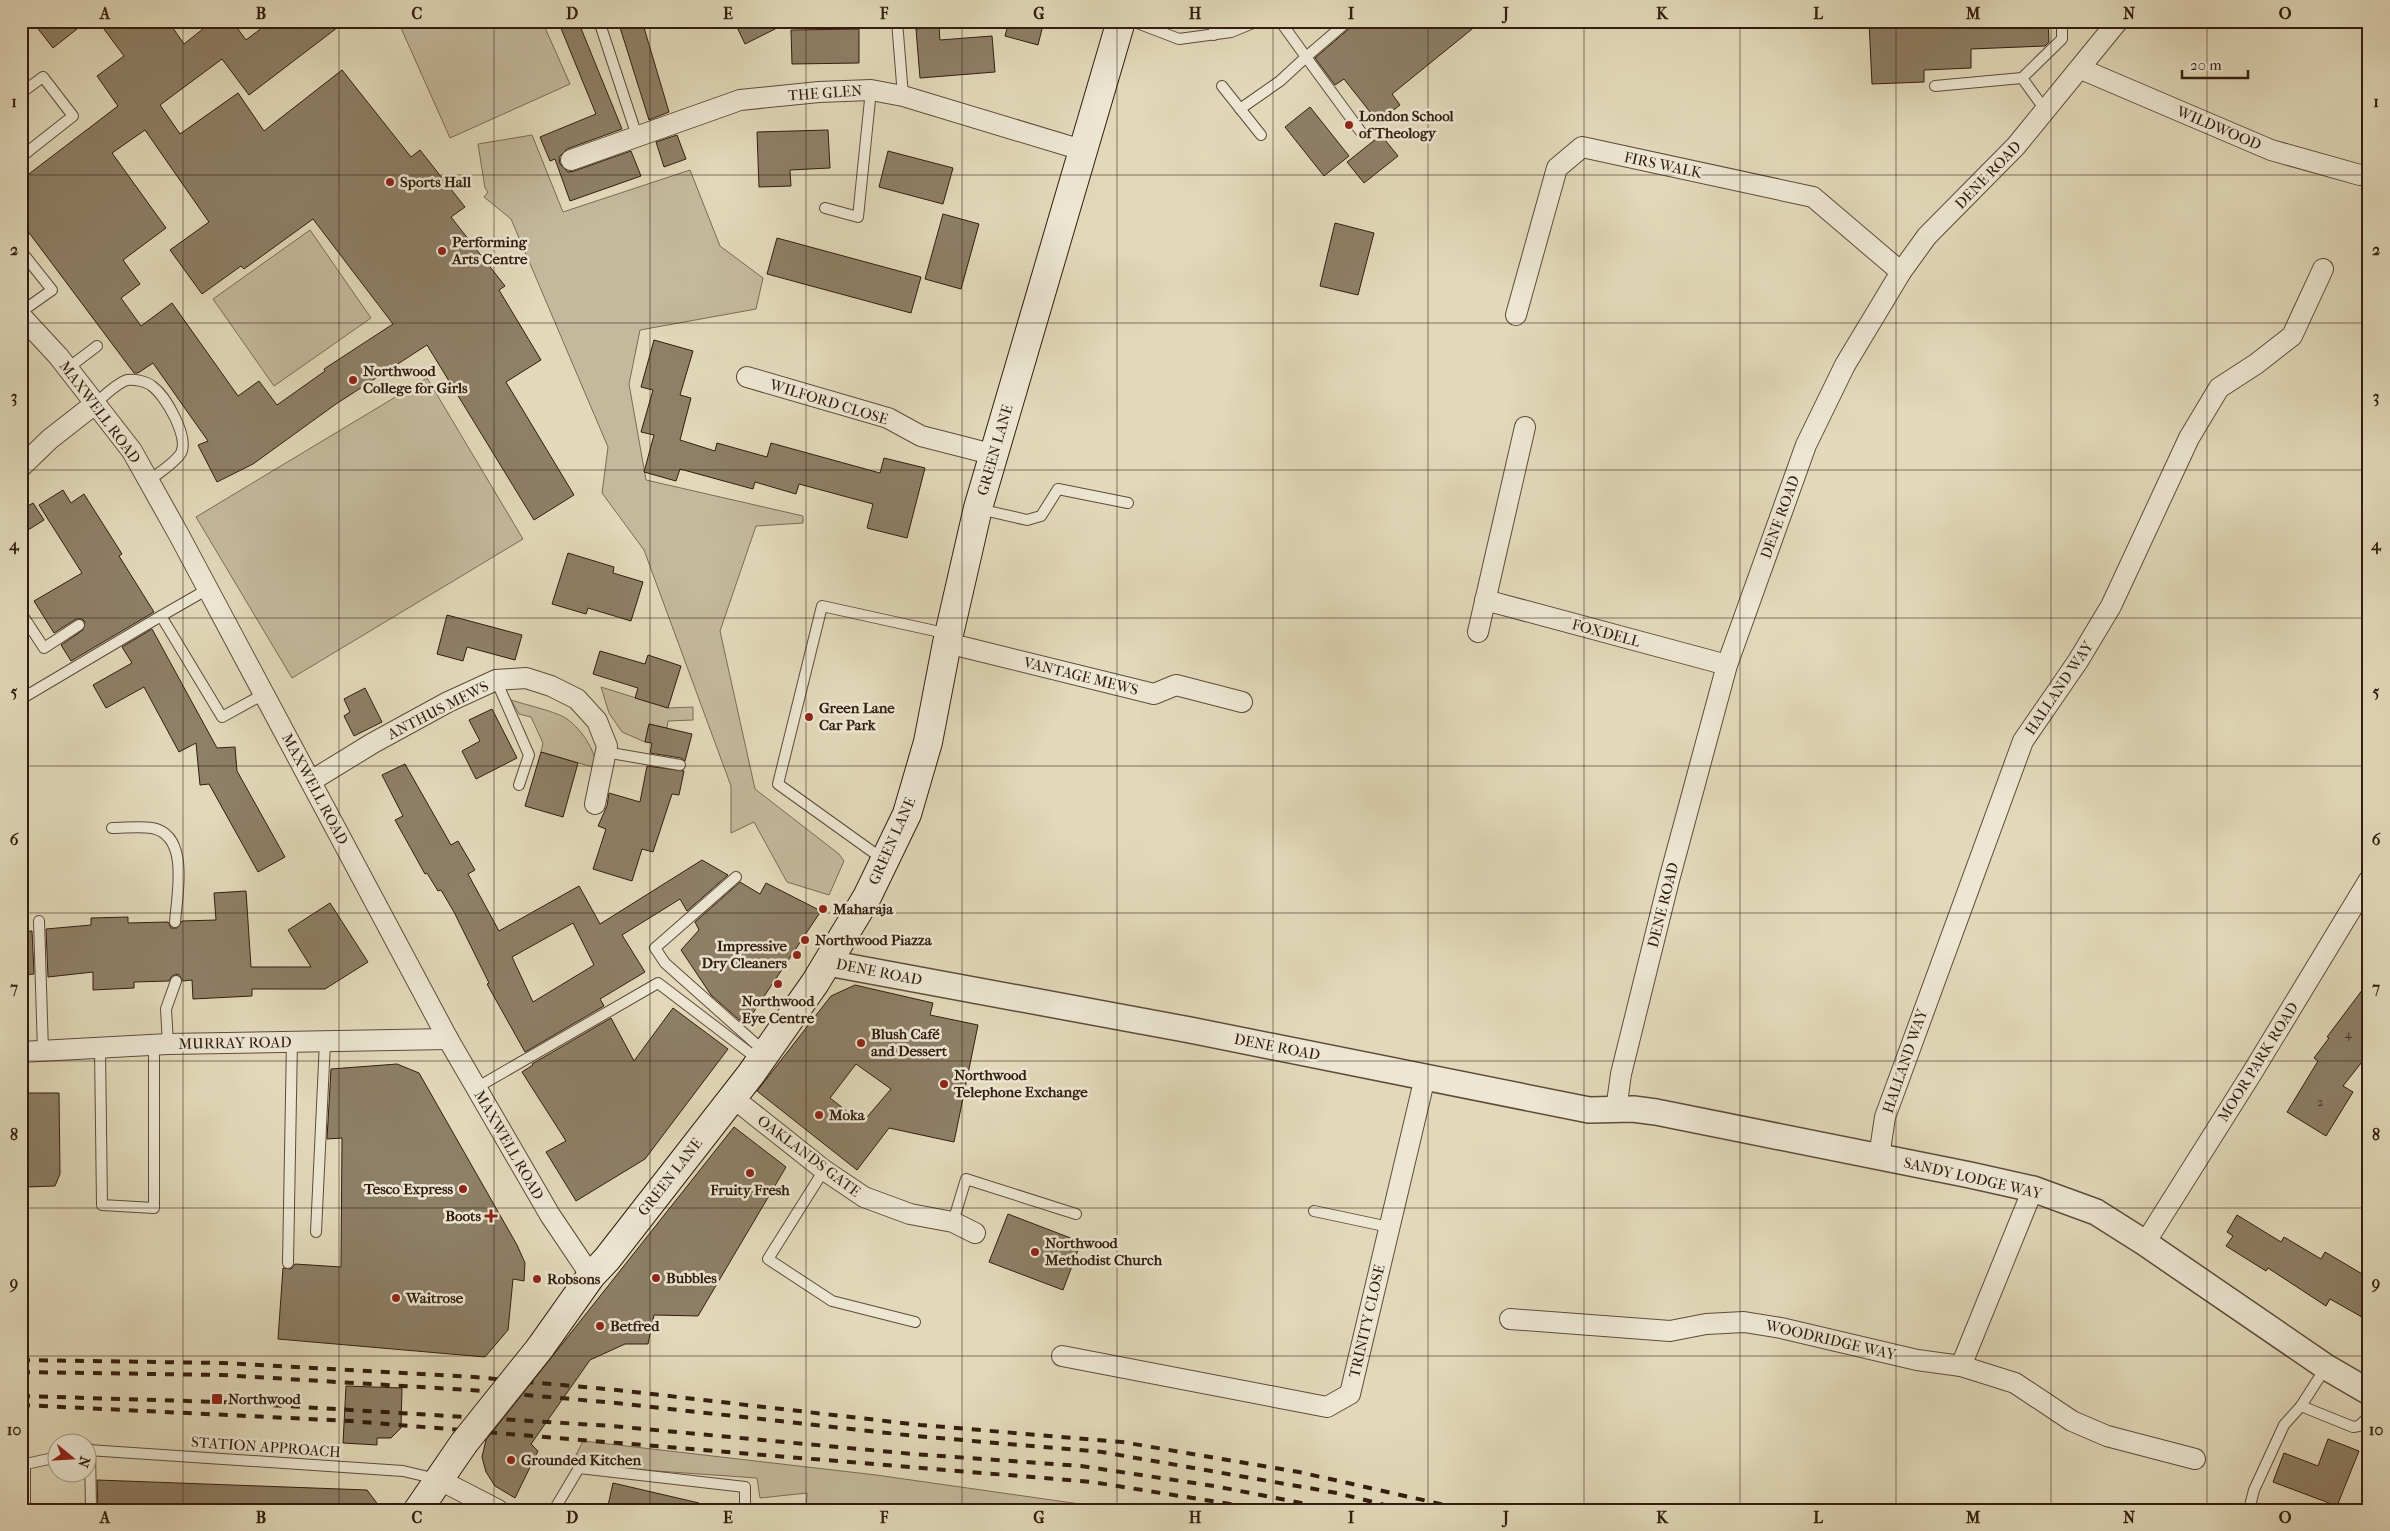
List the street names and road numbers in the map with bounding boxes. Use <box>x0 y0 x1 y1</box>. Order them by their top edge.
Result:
street label: THE GLEN <box>787 81 863 105</box>
street label: WILDWOOD <box>2173 102 2264 154</box>
street label: DENE ROAD <box>1951 137 2025 213</box>
street label: FIRS WALK <box>1622 148 1705 182</box>
street label: MAXWELL ROAD <box>56 357 144 467</box>
street label: WILFORD CLOSE <box>767 375 890 429</box>
street label: GREEN LANE <box>973 402 1017 498</box>
street label: DENE ROAD <box>1757 473 1803 561</box>
street label: FOXDELL <box>1570 615 1642 651</box>
street label: HALLAND WAY <box>2021 637 2097 738</box>
street label: VANTAGE MEWS <box>1021 653 1140 699</box>
street label: ANTHUS MEWS <box>384 677 492 744</box>
street label: MAXWELL ROAD <box>278 730 352 848</box>
street label: GREEN LANE <box>865 794 919 888</box>
street label: DENE ROAD <box>1644 860 1682 950</box>
street label: DENE ROAD <box>834 955 924 989</box>
street label: MOOR PARK ROAD <box>2214 999 2302 1125</box>
street label: HALLAND WAY <box>1879 1006 1931 1115</box>
street label: DENE ROAD <box>1232 1030 1322 1064</box>
street label: MURRAY ROAD <box>178 1033 292 1053</box>
street label: MAXWELL ROAD <box>470 1087 548 1203</box>
street label: OAKLANDS GATE <box>754 1111 864 1201</box>
street label: GREEN LANE <box>634 1134 706 1220</box>
street label: SANDY LODGE WAY <box>1902 1153 2045 1203</box>
street label: TRINITY CLOSE <box>1345 1263 1389 1379</box>
street label: WOODRIDGE WAY <box>1763 1316 1899 1364</box>
street label: STATION APPROACH <box>190 1433 342 1461</box>

